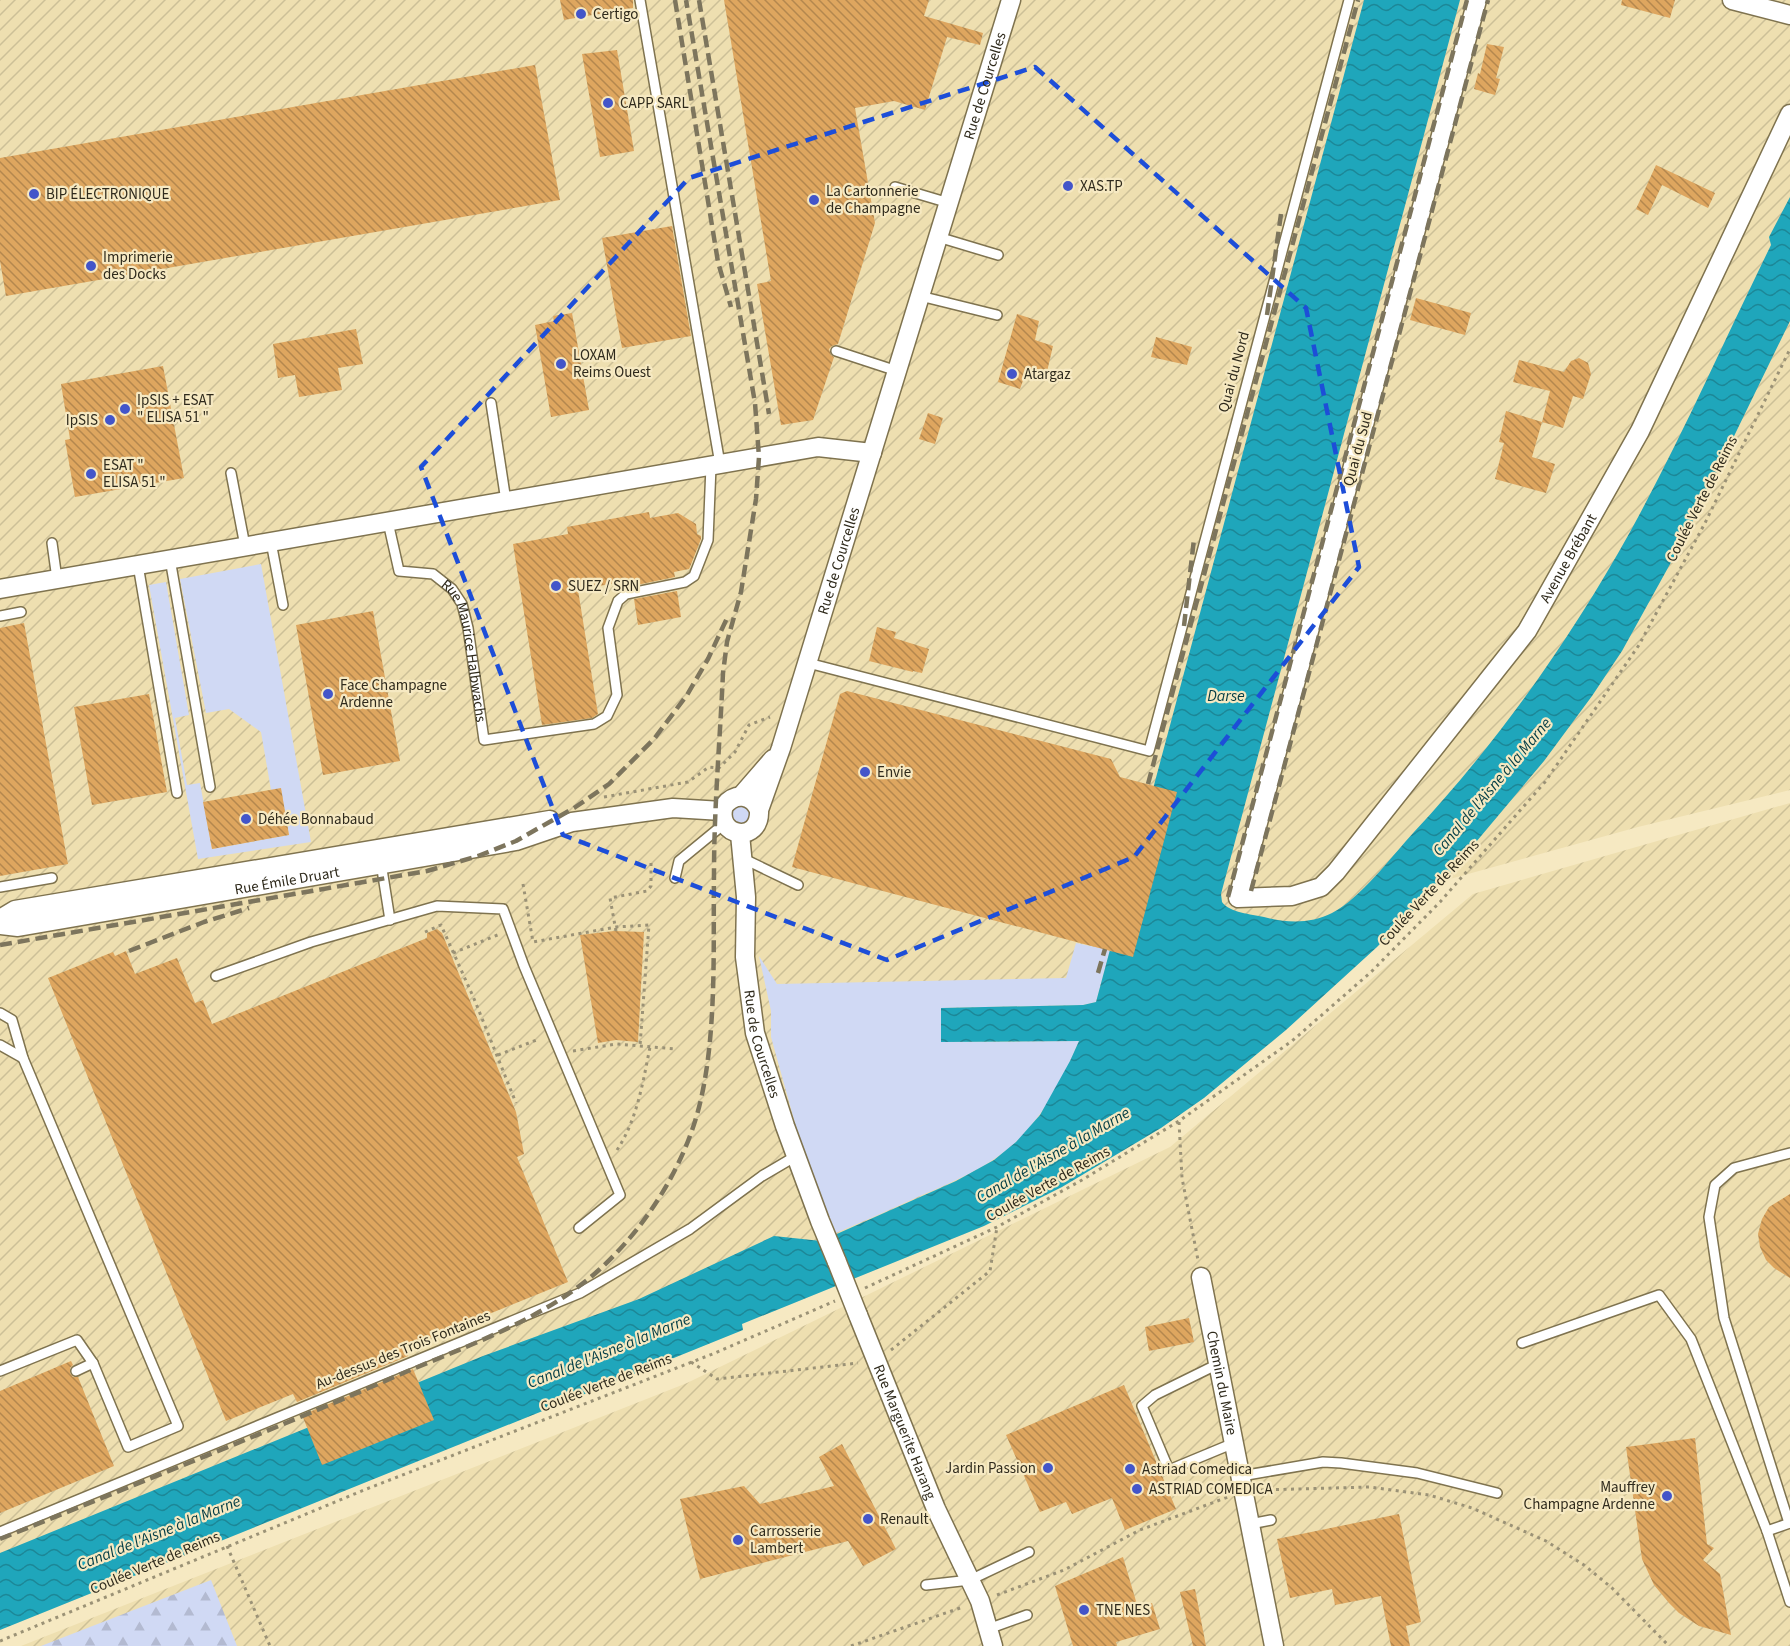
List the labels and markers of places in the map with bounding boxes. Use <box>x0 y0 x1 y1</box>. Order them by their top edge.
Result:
place label: Certigo <box>593 4 638 25</box>
marker: Certigo <box>574 7 588 21</box>
place label: CAPP SARL <box>620 93 689 114</box>
marker: CAPP SARL <box>601 96 615 110</box>
place label: XAS.TP <box>1080 176 1123 197</box>
marker: XAS.TP <box>1061 179 1075 193</box>
place label: La Cartonnerie de Champagne <box>826 181 920 219</box>
place label: BIP ÉLECTRONIQUE <box>46 184 169 205</box>
marker: BIP ÉLECTRONIQUE <box>27 187 41 201</box>
marker: La Cartonnerie de Champagne <box>807 193 821 207</box>
place label: Imprimerie des Docks <box>103 247 173 285</box>
marker: Imprimerie des Docks <box>84 259 98 273</box>
place label: LOXAM Reims Ouest <box>573 345 651 383</box>
marker: LOXAM Reims Ouest <box>554 357 568 371</box>
place label: Atargaz <box>1024 364 1071 385</box>
marker: Atargaz <box>1005 367 1019 381</box>
place label: IpSIS + ESAT " ELISA 51 " <box>137 390 214 428</box>
marker: IpSIS + ESAT " ELISA 51 " <box>118 402 132 416</box>
place label: IpSIS <box>66 410 98 431</box>
marker: IpSIS <box>103 413 117 427</box>
place label: ESAT " ELISA 51 " <box>103 455 166 493</box>
marker: ESAT " ELISA 51 " <box>84 467 98 481</box>
place label: SUEZ / SRN <box>568 576 639 597</box>
marker: SUEZ / SRN <box>549 579 563 593</box>
place label: Face Champagne Ardenne <box>340 675 447 713</box>
marker: Face Champagne Ardenne <box>321 687 335 701</box>
place label: Envie <box>877 762 911 783</box>
marker: Envie <box>858 765 872 779</box>
place label: Déhée Bonnabaud <box>258 809 374 830</box>
marker: Déhée Bonnabaud <box>239 812 253 826</box>
place label: Jardin Passion <box>945 1458 1036 1479</box>
place label: Astriad Comedica <box>1142 1459 1252 1480</box>
marker: Jardin Passion <box>1041 1461 1055 1475</box>
marker: Astriad Comedica <box>1123 1462 1137 1476</box>
place label: Mauffrey Champagne Ardenne <box>1524 1477 1655 1515</box>
place label: ASTRIAD COMEDICA <box>1149 1479 1273 1500</box>
marker: ASTRIAD COMEDICA <box>1130 1482 1144 1496</box>
marker: Mauffrey Champagne Ardenne <box>1660 1489 1674 1503</box>
place label: Renault <box>880 1509 929 1530</box>
marker: Renault <box>861 1512 875 1526</box>
place label: Carrosserie Lambert <box>750 1521 821 1559</box>
marker: Carrosserie Lambert <box>731 1533 745 1547</box>
place label: TNE NES <box>1096 1600 1150 1621</box>
marker: TNE NES <box>1077 1603 1091 1617</box>

